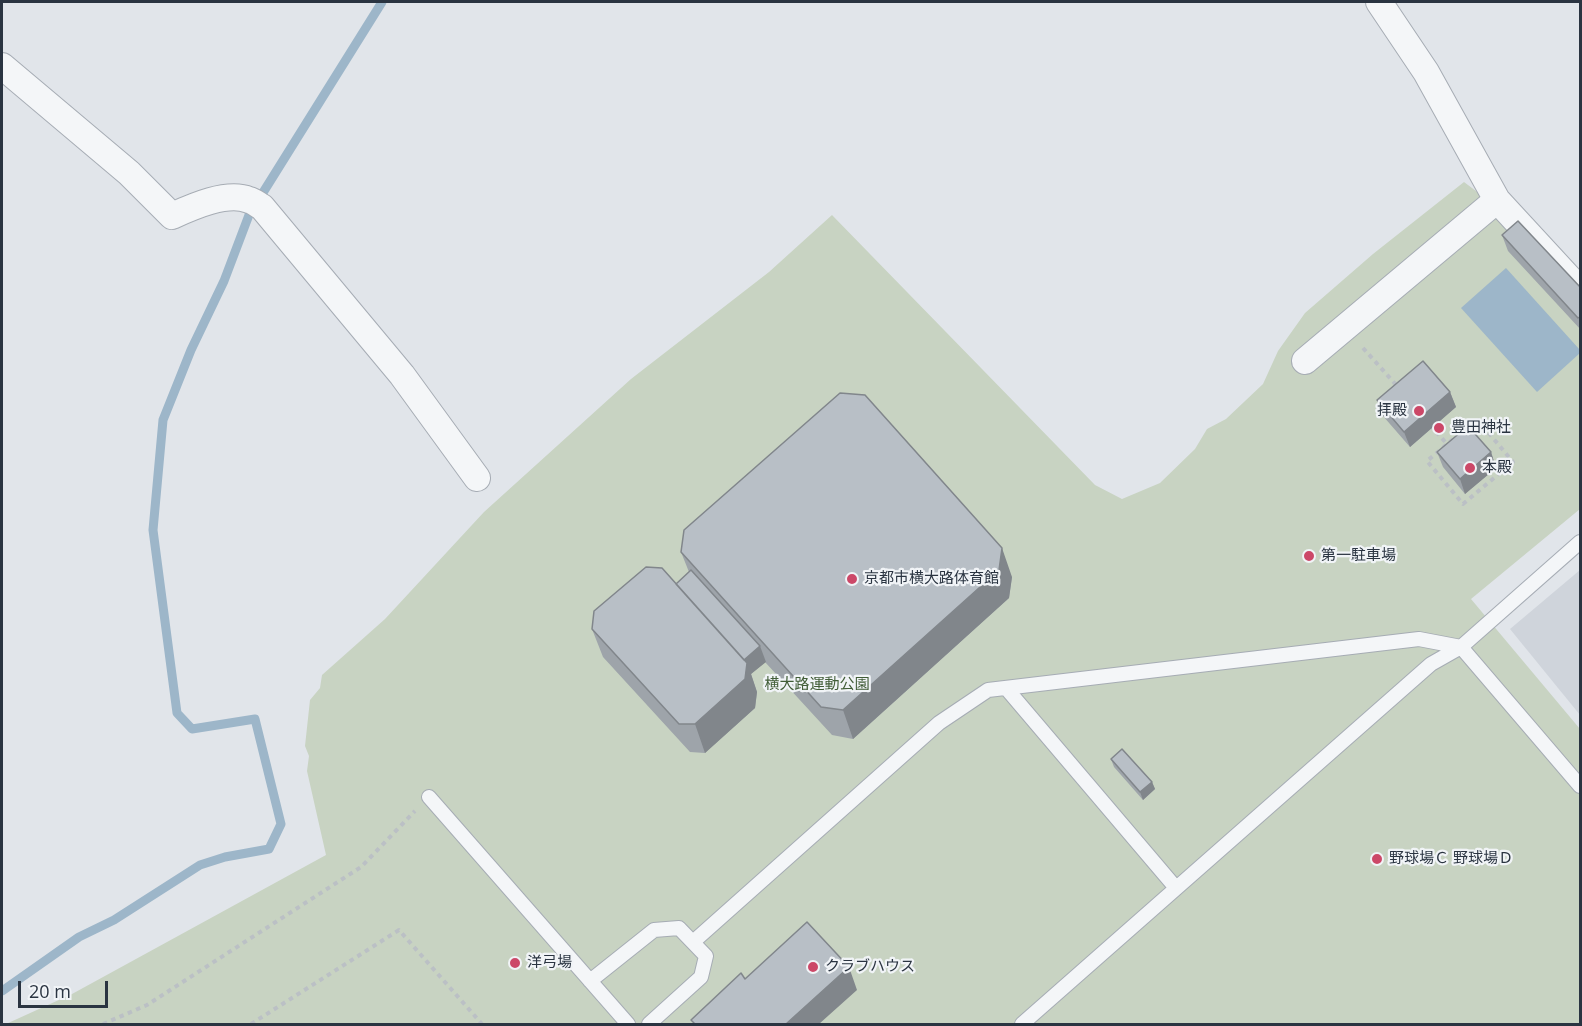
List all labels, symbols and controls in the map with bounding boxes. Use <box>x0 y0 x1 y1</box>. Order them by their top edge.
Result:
place label: 拝殿 <box>1377 402 1407 420</box>
marker: 拝殿 <box>1412 404 1426 418</box>
place label: 豊田神社 <box>1451 419 1511 437</box>
marker: 豊田神社 <box>1432 421 1446 435</box>
place label: 本殿 <box>1482 459 1512 477</box>
marker: 本殿 <box>1463 461 1477 475</box>
place label: 第一駐車場 <box>1321 547 1396 565</box>
marker: 第一駐車場 <box>1302 549 1316 563</box>
place label: 京都市横大路体育館 <box>864 570 999 588</box>
marker: 京都市横大路体育館 <box>845 572 859 586</box>
park label: 横大路運動公園 <box>765 676 869 694</box>
place label: 野球場Ｃ 野球場Ｄ <box>1389 850 1513 868</box>
marker: 野球場Ｃ 野球場Ｄ <box>1370 852 1384 866</box>
place label: 洋弓場 <box>527 954 572 972</box>
marker: 洋弓場 <box>508 956 522 970</box>
place label: クラブハウス <box>825 958 915 976</box>
marker: クラブハウス <box>806 960 820 974</box>
scale bar <box>21 969 111 1007</box>
text: 20 m <box>29 979 71 1003</box>

